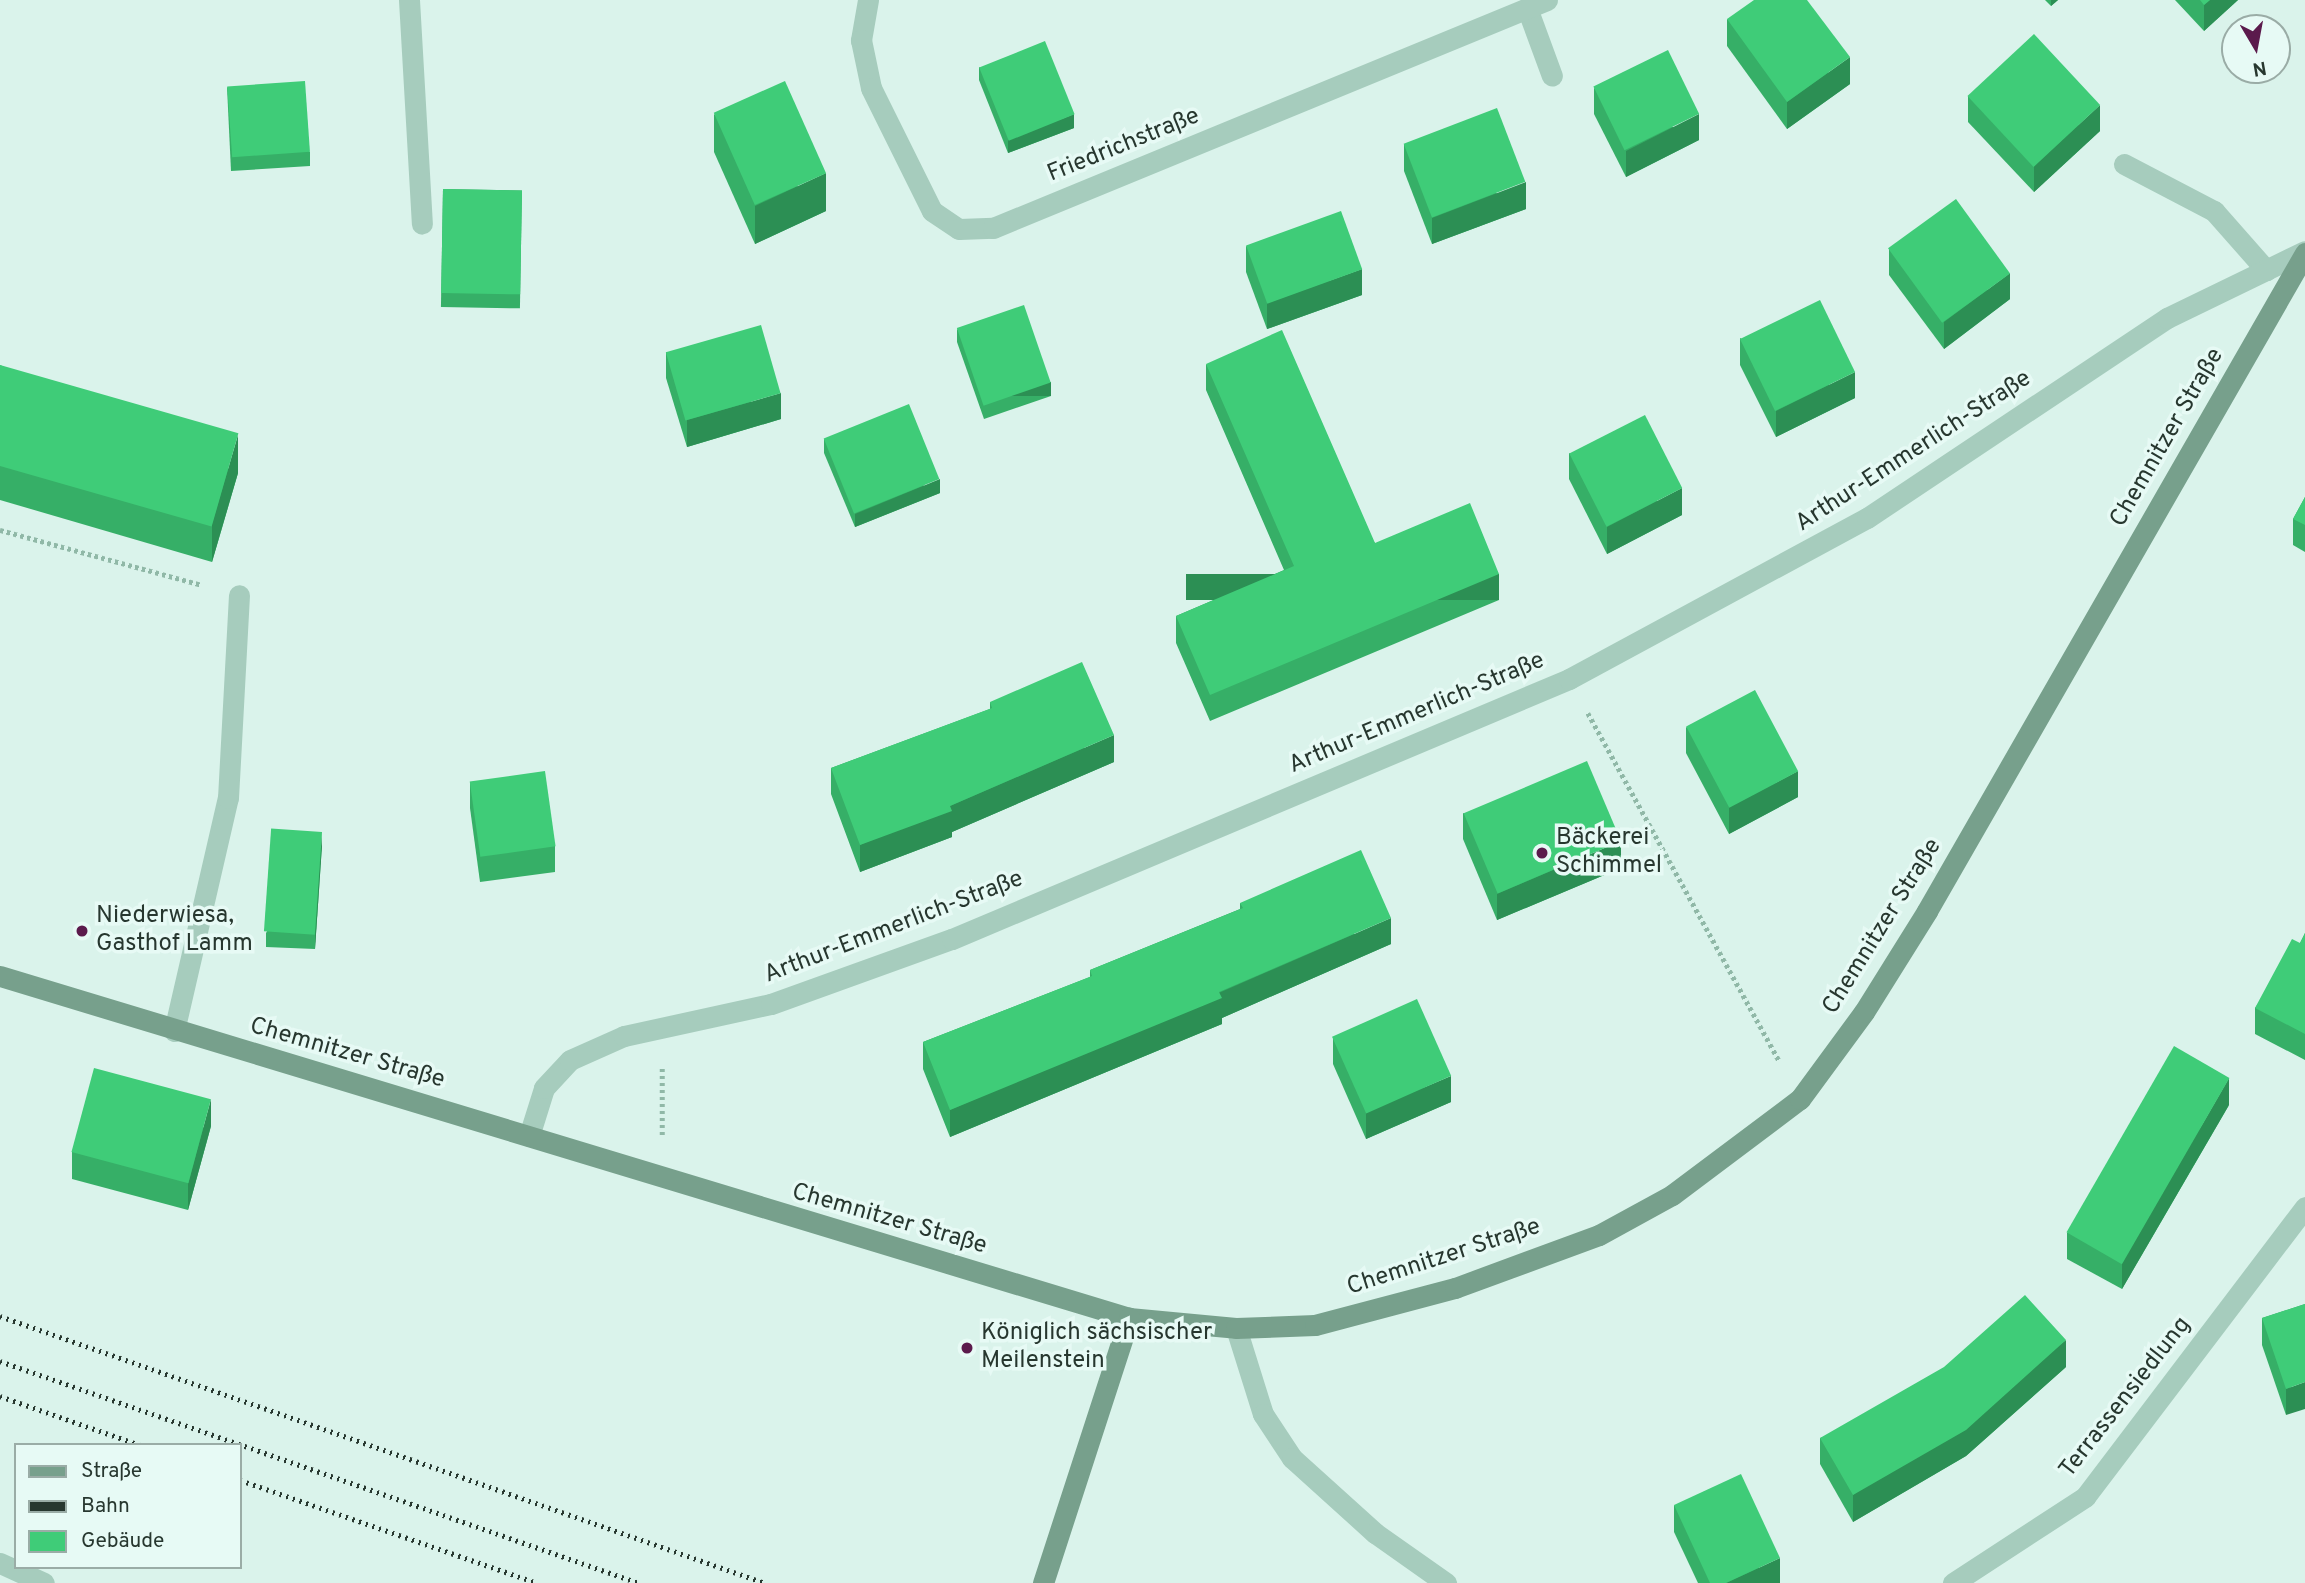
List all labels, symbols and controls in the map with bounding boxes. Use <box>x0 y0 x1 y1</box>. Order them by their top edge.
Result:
north arrow <box>2221 14 2291 84</box>
text: N <box>2250 55 2268 81</box>
street label: Friedrichstraße <box>1044 102 1204 190</box>
street label: Chemnitzer Straße <box>2105 344 2231 532</box>
street label: Arthur-Emmerlich-Straße <box>1791 365 2037 539</box>
street label: Arthur-Emmerlich-Straße <box>1285 647 1549 781</box>
place label: Bäckerei Schimmel <box>1556 825 1662 881</box>
street label: Chemnitzer Straße <box>1817 834 1949 1020</box>
marker: Bäckerei Schimmel <box>1534 845 1550 861</box>
street label: Arthur-Emmerlich-Straße <box>760 865 1028 991</box>
place label: Niederwiesa, Gasthof Lamm <box>96 903 253 959</box>
marker: Niederwiesa, Gasthof Lamm <box>74 923 90 939</box>
street label: Chemnitzer Straße <box>246 1012 448 1096</box>
street label: Chemnitzer Straße <box>788 1178 990 1262</box>
street label: Chemnitzer Straße <box>1344 1213 1544 1303</box>
street label: Terrassensiedlung <box>2054 1312 2198 1484</box>
place label: Königlich sächsischer Meilenstein <box>981 1320 1212 1376</box>
marker: Königlich sächsischer Meilenstein <box>959 1340 975 1356</box>
legend <box>14 1443 242 1569</box>
text: Straße <box>81 1458 142 1485</box>
text: Bahn <box>81 1493 130 1520</box>
text: Gebäude <box>81 1528 164 1555</box>

